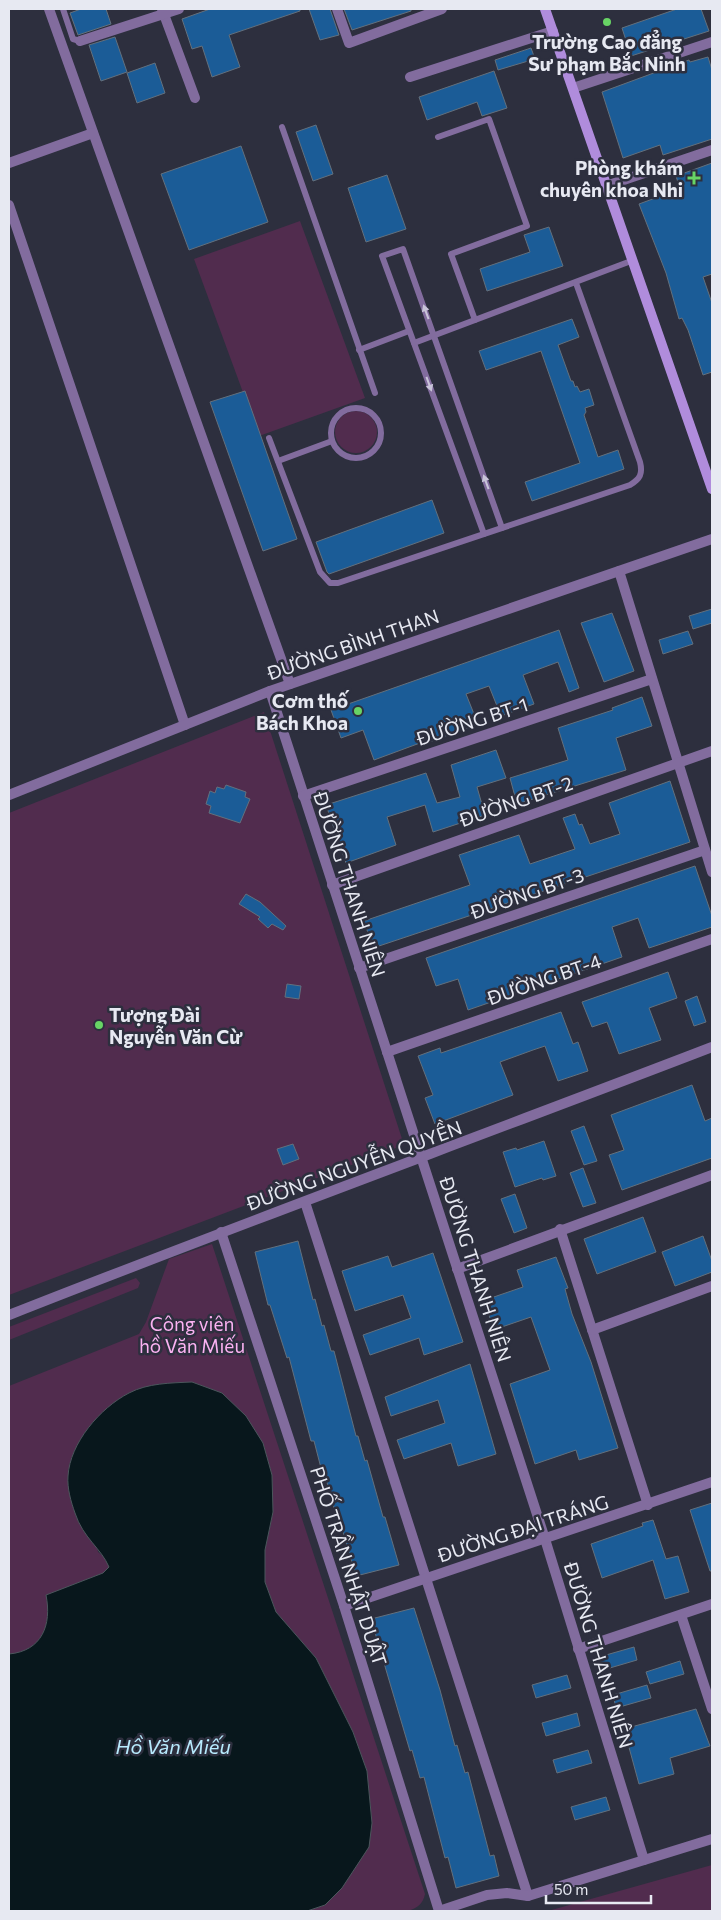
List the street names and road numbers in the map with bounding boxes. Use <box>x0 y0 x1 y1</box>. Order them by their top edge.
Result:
street label: ĐƯỜNG BÌNH THAN <box>263 603 442 685</box>
street label: ĐƯỜNG BT-1 <box>412 691 531 750</box>
street label: ĐƯỜNG BT-2 <box>455 770 576 831</box>
street label: ĐƯỜNG THANH NIÊN <box>309 787 392 980</box>
street label: ĐƯỜNG BT-3 <box>466 862 587 923</box>
street label: ĐƯỜNG BT-4 <box>483 948 604 1010</box>
street label: ĐƯỜNG NGUYỄN QUYỀN <box>241 1112 465 1215</box>
street label: ĐƯỜNG THANH NIÊN <box>435 1172 518 1365</box>
street label: PHỐ TRẦN NHẬT DUẬT <box>306 1463 395 1669</box>
street label: ĐƯỜNG ĐẠI TRÁNG <box>433 1489 611 1567</box>
street label: ĐƯỜNG THANH NIÊN <box>559 1558 639 1751</box>

